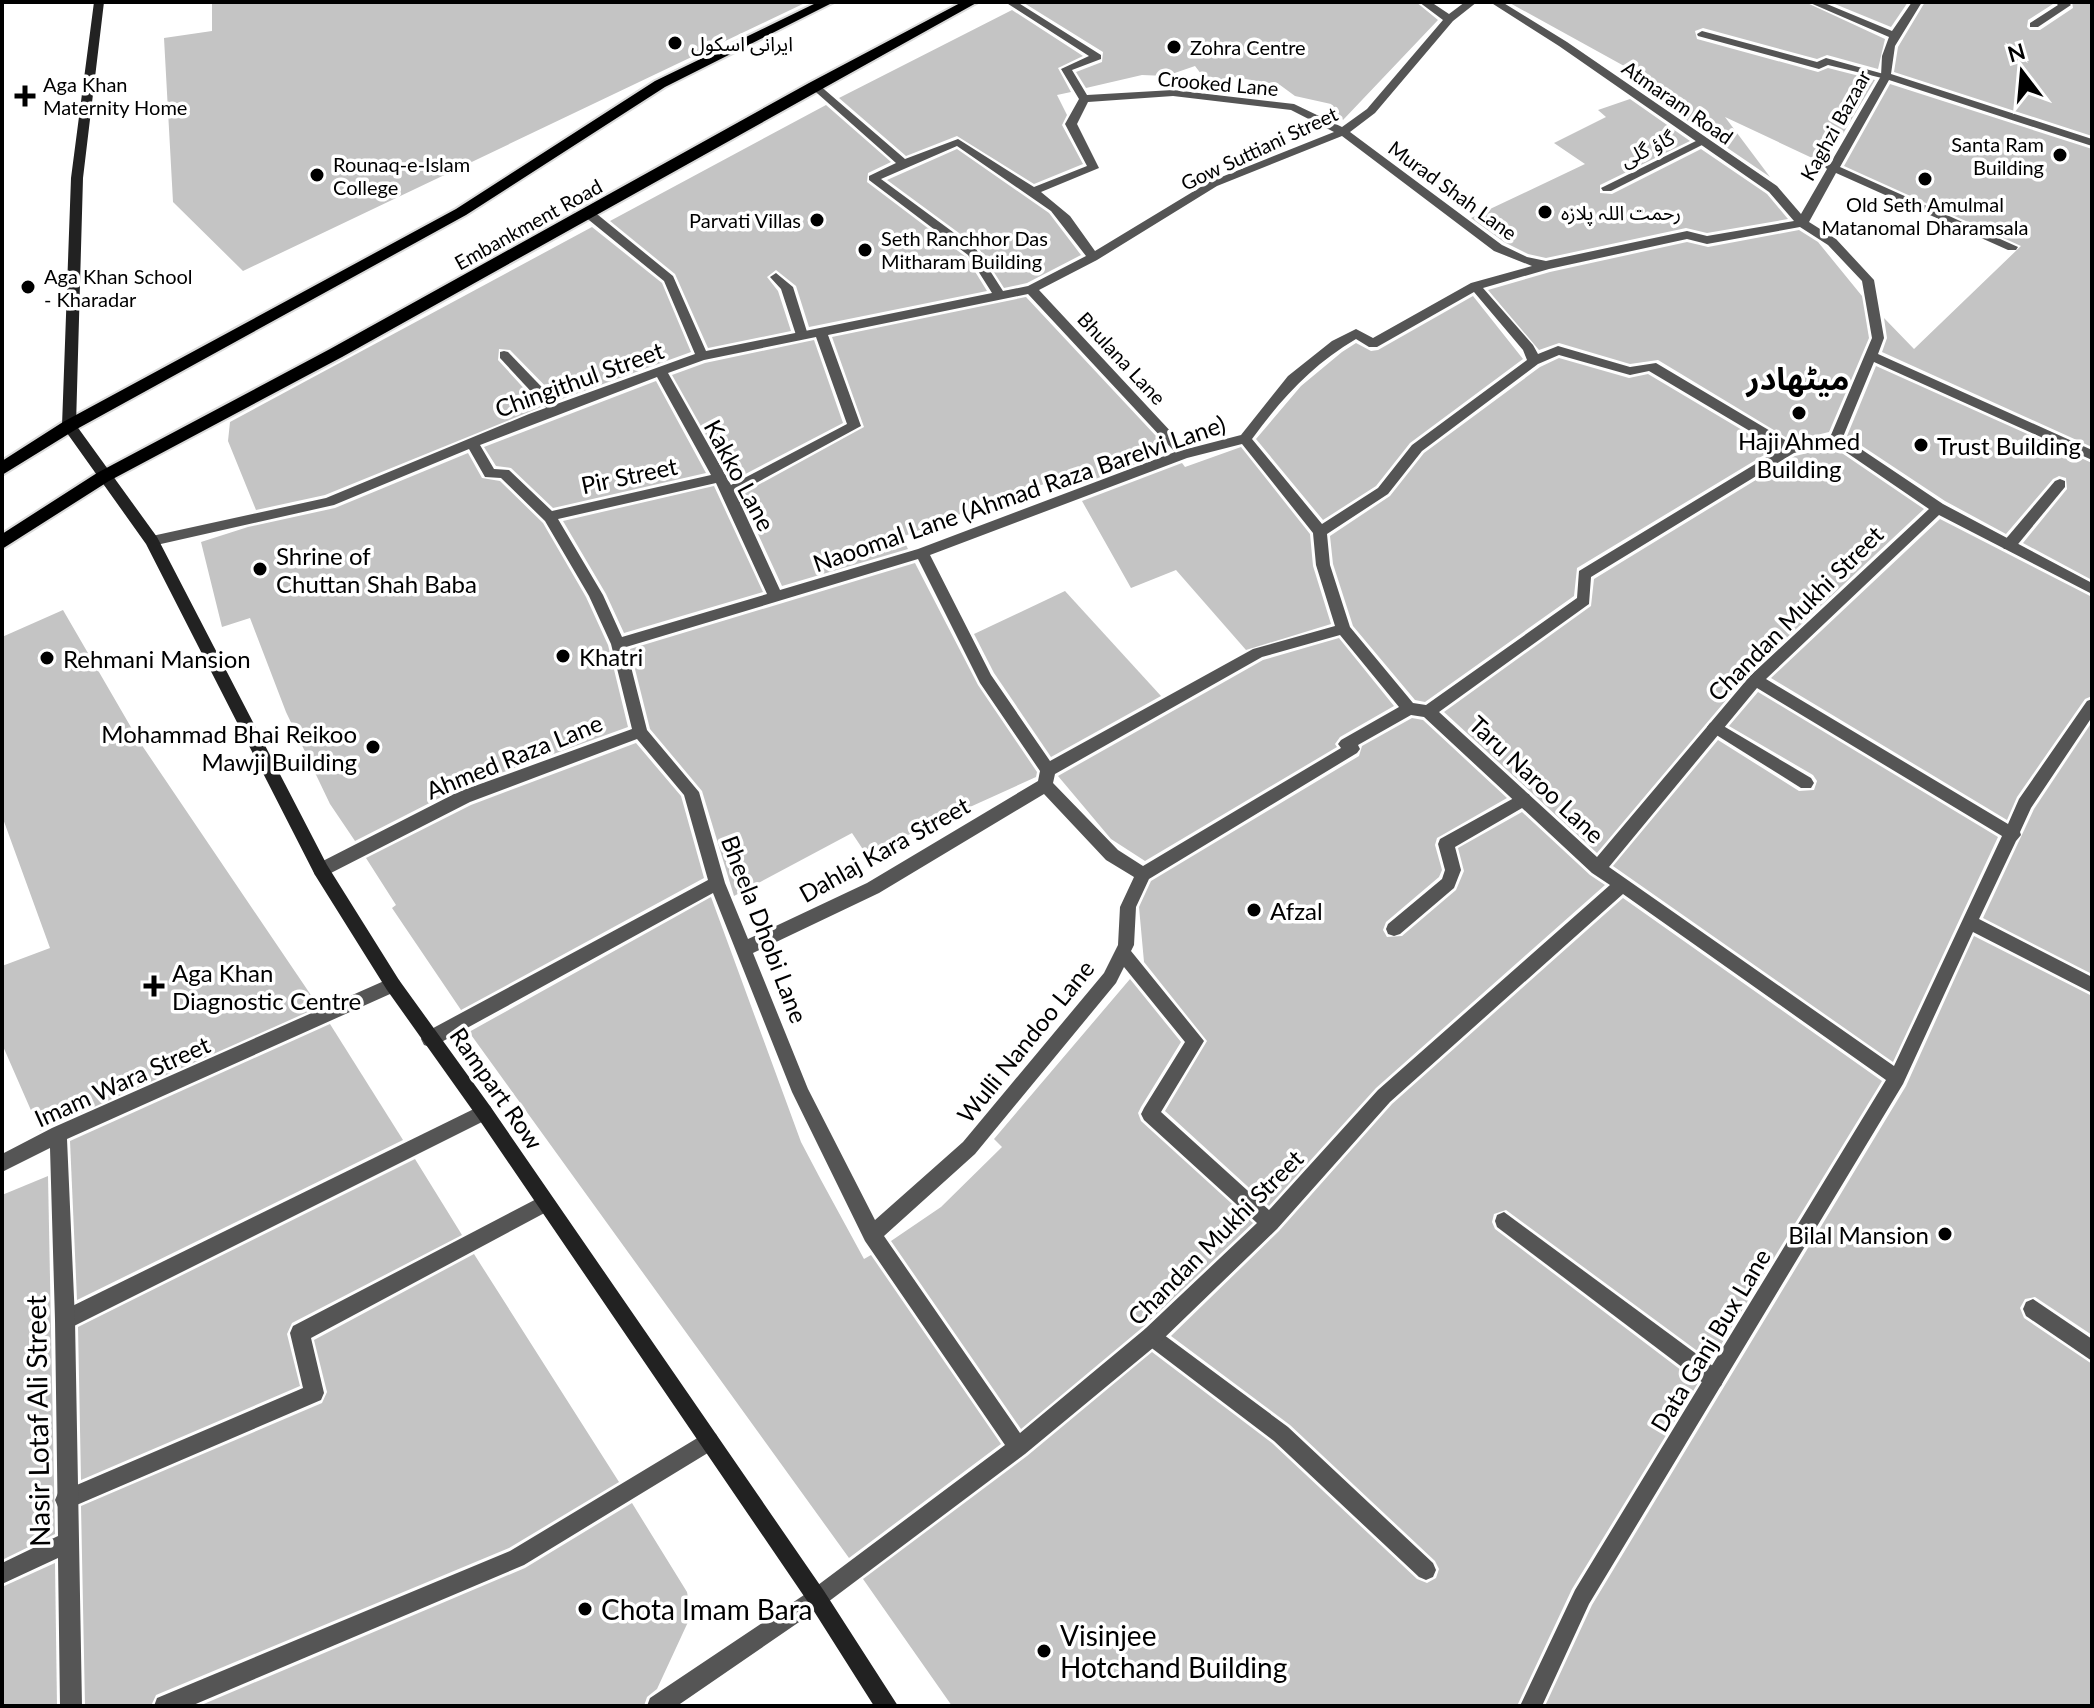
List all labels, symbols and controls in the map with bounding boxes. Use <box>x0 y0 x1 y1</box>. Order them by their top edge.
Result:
place label: ایرانی اسکول <box>691 31 793 56</box>
north arrow <box>1982 32 2062 112</box>
marker: ایرانی اسکول <box>666 34 684 52</box>
place label: Zohra Centre <box>1190 35 1306 59</box>
text: N <box>2004 37 2028 68</box>
marker: Zohra Centre <box>1165 38 1183 56</box>
street label: Atmaram Road <box>1618 55 1738 149</box>
street label: Kaghzi Bazaar <box>1795 65 1876 184</box>
street label: Crooked Lane <box>1157 66 1279 100</box>
place label: Aga Khan Maternity Home <box>43 72 187 119</box>
marker: Aga Khan Maternity Home <box>14 85 36 107</box>
street label: Gow Suttiani Street <box>1177 101 1341 195</box>
street label: گاؤ گلی <box>1616 124 1679 172</box>
place label: Santa Ram Building <box>1951 132 2044 179</box>
street label: Murad Shah Lane <box>1384 135 1522 245</box>
marker: Santa Ram Building <box>2051 146 2069 164</box>
place label: Rounaq-e-Islam College <box>333 152 470 199</box>
marker: Rounaq-e-Islam College <box>308 166 326 184</box>
marker: Old Seth Amulmal Matanomal Dharamsala <box>1916 170 1934 188</box>
street label: Embankment Road <box>450 174 606 274</box>
place label: Old Seth Amulmal Matanomal Dharamsala <box>1822 192 2028 239</box>
place label: رحمت اللہ پلازہ <box>1561 200 1681 226</box>
marker: رحمت اللہ پلازہ <box>1536 203 1554 221</box>
place label: Parvati Villas <box>689 208 801 232</box>
marker: Parvati Villas <box>808 211 826 229</box>
place label: Seth Ranchhor Das Mitharam Building <box>881 226 1048 273</box>
marker: Seth Ranchhor Das Mitharam Building <box>856 241 874 259</box>
place label: Aga Khan School - Kharadar <box>44 264 193 311</box>
marker: Aga Khan School - Kharadar <box>19 278 37 296</box>
street label: Bhulana Lane <box>1073 307 1171 409</box>
street label: Chingithul Street <box>491 335 668 423</box>
district label: میٹھادر <box>1745 358 1849 398</box>
marker: Haji Ahmed Building <box>1790 404 1808 422</box>
street label: Naoomal Lane (Ahmad Raza Barelvi Lane) <box>809 409 1229 577</box>
street label: Kakko Lane <box>699 415 781 535</box>
place label: Haji Ahmed Building <box>1738 426 1860 483</box>
place label: Trust Building <box>1937 431 2081 460</box>
marker: Trust Building <box>1912 436 1930 454</box>
street label: Pir Street <box>578 451 680 499</box>
street label: Chandan Mukhi Street <box>1701 519 1889 707</box>
place label: Shrine of Chuttan Shah Baba <box>276 541 477 598</box>
marker: Shrine of Chuttan Shah Baba <box>251 560 269 578</box>
place label: Khatri <box>579 642 643 671</box>
place label: Rehmani Mansion <box>63 644 251 673</box>
marker: Khatri <box>554 647 572 665</box>
marker: Rehmani Mansion <box>38 649 56 667</box>
street label: Ahmed Raza Lane <box>422 707 606 805</box>
street label: Taru Naroo Lane <box>1464 709 1610 849</box>
place label: Mohammad Bhai Reikoo Mawji Building <box>101 719 357 776</box>
marker: Mohammad Bhai Reikoo Mawji Building <box>364 738 382 756</box>
street label: Dahlaj Kara Street <box>794 790 975 908</box>
street label: Bheela Dhobi Lane <box>716 831 814 1027</box>
place label: Afzal <box>1270 896 1323 925</box>
marker: Afzal <box>1245 901 1263 919</box>
street label: Wulli Nandoo Lane <box>950 954 1100 1128</box>
place label: Aga Khan Diagnostic Centre <box>172 958 361 1015</box>
marker: Aga Khan Diagnostic Centre <box>143 975 165 997</box>
street label: Rampart Row <box>444 1022 550 1155</box>
street label: Imam Wara Street <box>30 1029 215 1133</box>
street label: Chandan Mukhi Street <box>1121 1143 1309 1331</box>
place label: Bilal Mansion <box>1788 1220 1929 1249</box>
marker: Bilal Mansion <box>1936 1225 1954 1243</box>
street label: Data Ganj Bux Lane <box>1644 1243 1776 1437</box>
street label: Nasir Lotaf Ali Street <box>18 1295 56 1547</box>
place label: Chota Imam Bara <box>601 1592 813 1626</box>
marker: Chota Imam Bara <box>576 1600 594 1618</box>
place label: Visinjee Hotchand Building <box>1060 1618 1287 1684</box>
marker: Visinjee Hotchand Building <box>1035 1642 1053 1660</box>

